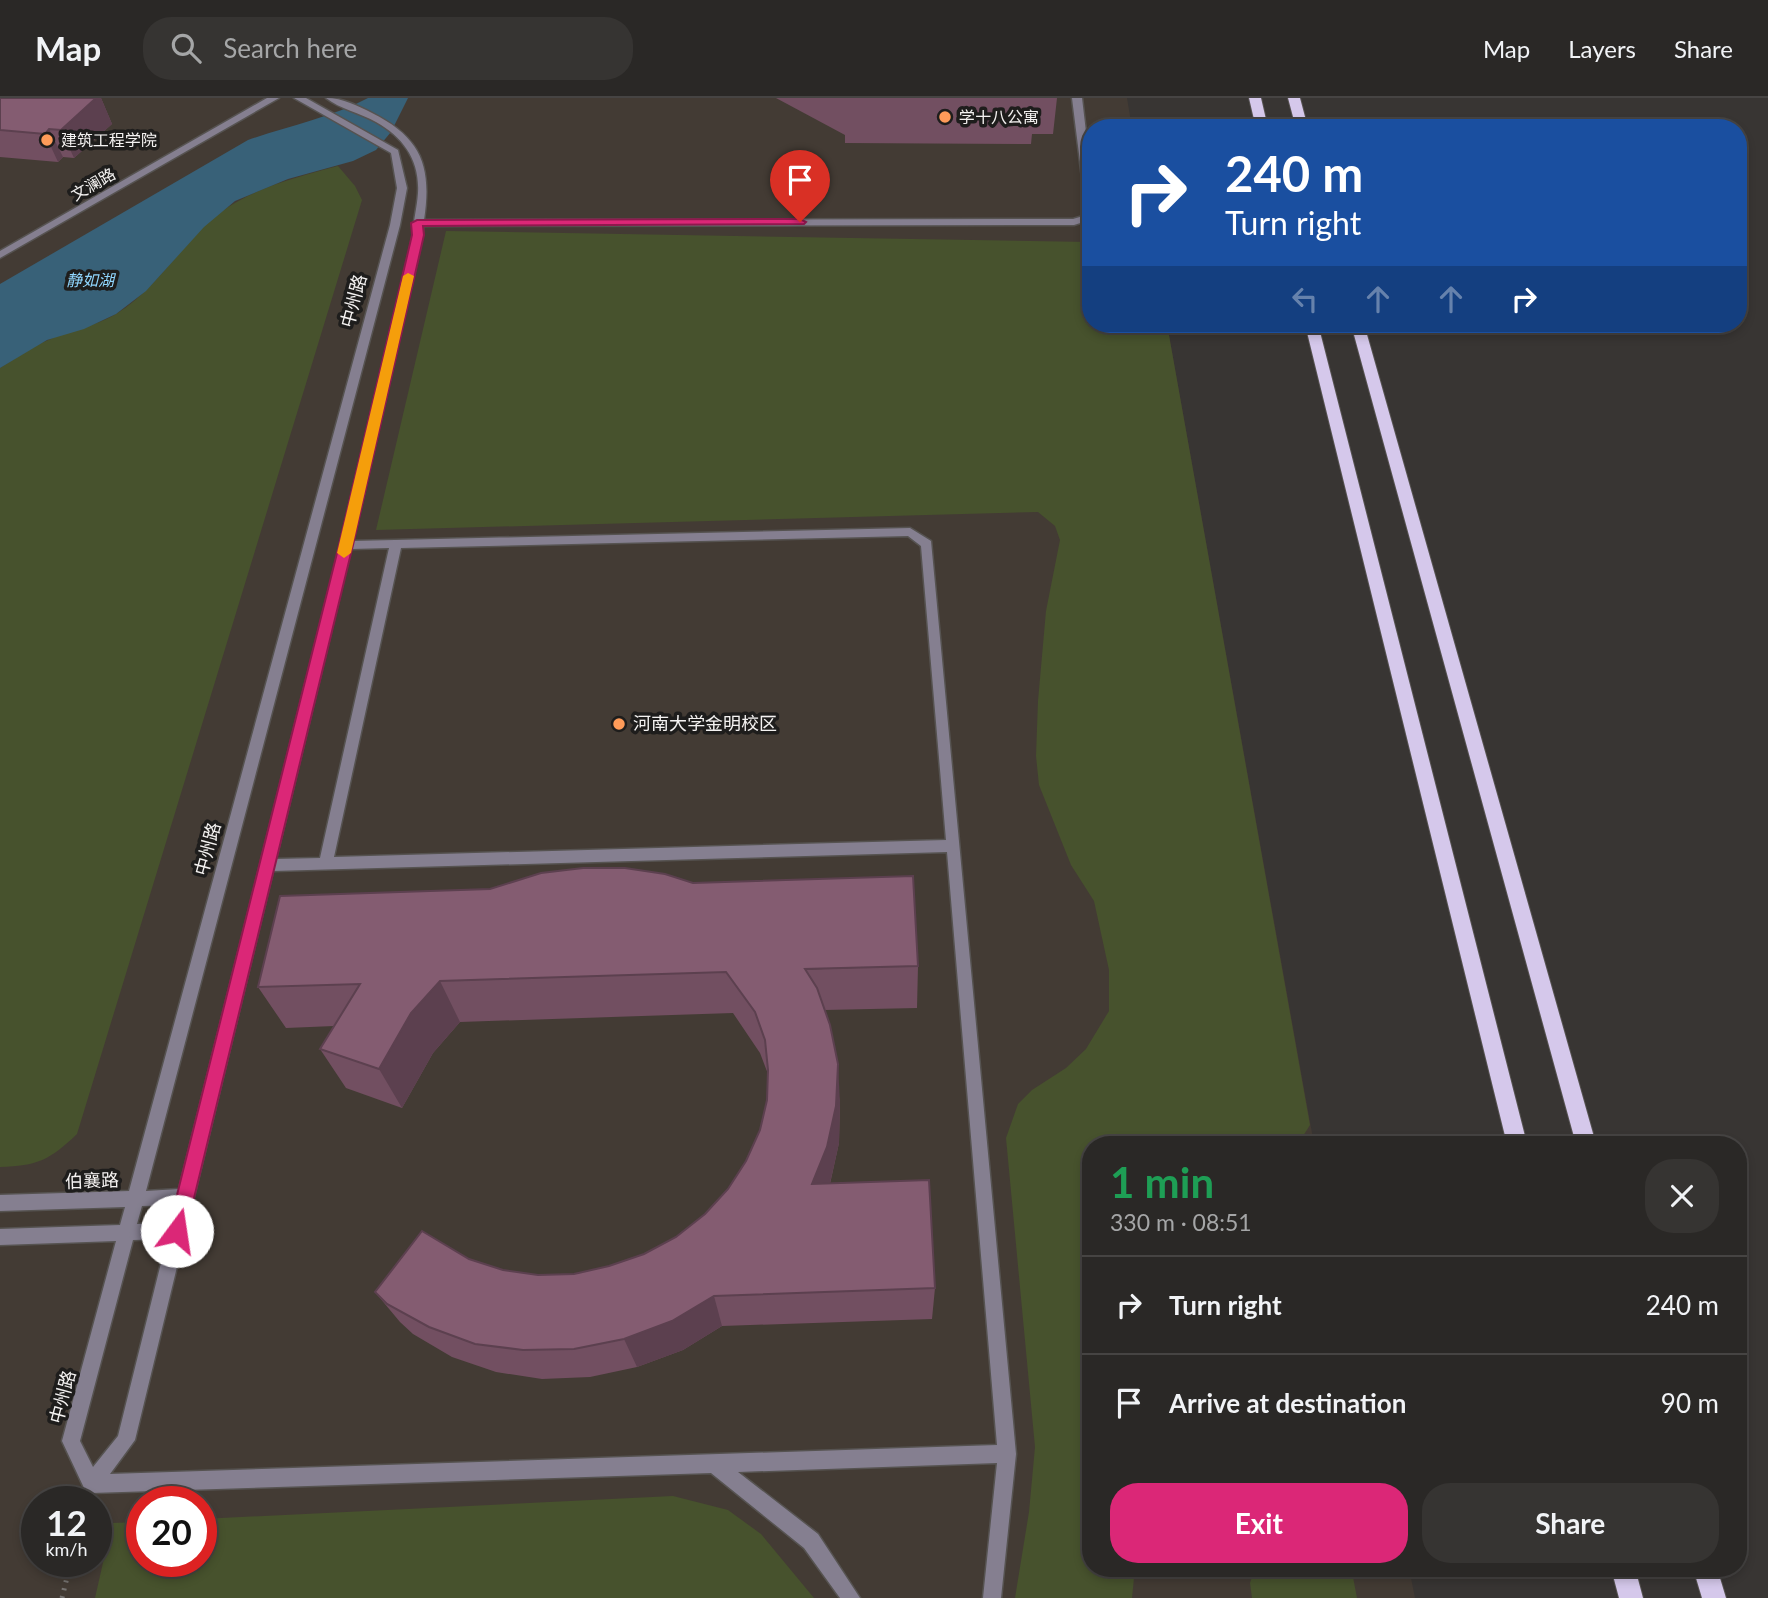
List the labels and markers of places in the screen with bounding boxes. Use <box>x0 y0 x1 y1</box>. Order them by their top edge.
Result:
place label: 学十八公寓 <box>959 107 1039 126</box>
marker: 学十八公寓 <box>937 109 953 125</box>
place label: 建筑工程学院 <box>61 130 157 149</box>
marker: 建筑工程学院 <box>39 132 55 148</box>
pin <box>770 150 830 222</box>
place label: 河南大学金明校区 <box>633 712 777 734</box>
marker: 河南大学金明校区 <box>611 716 627 732</box>

